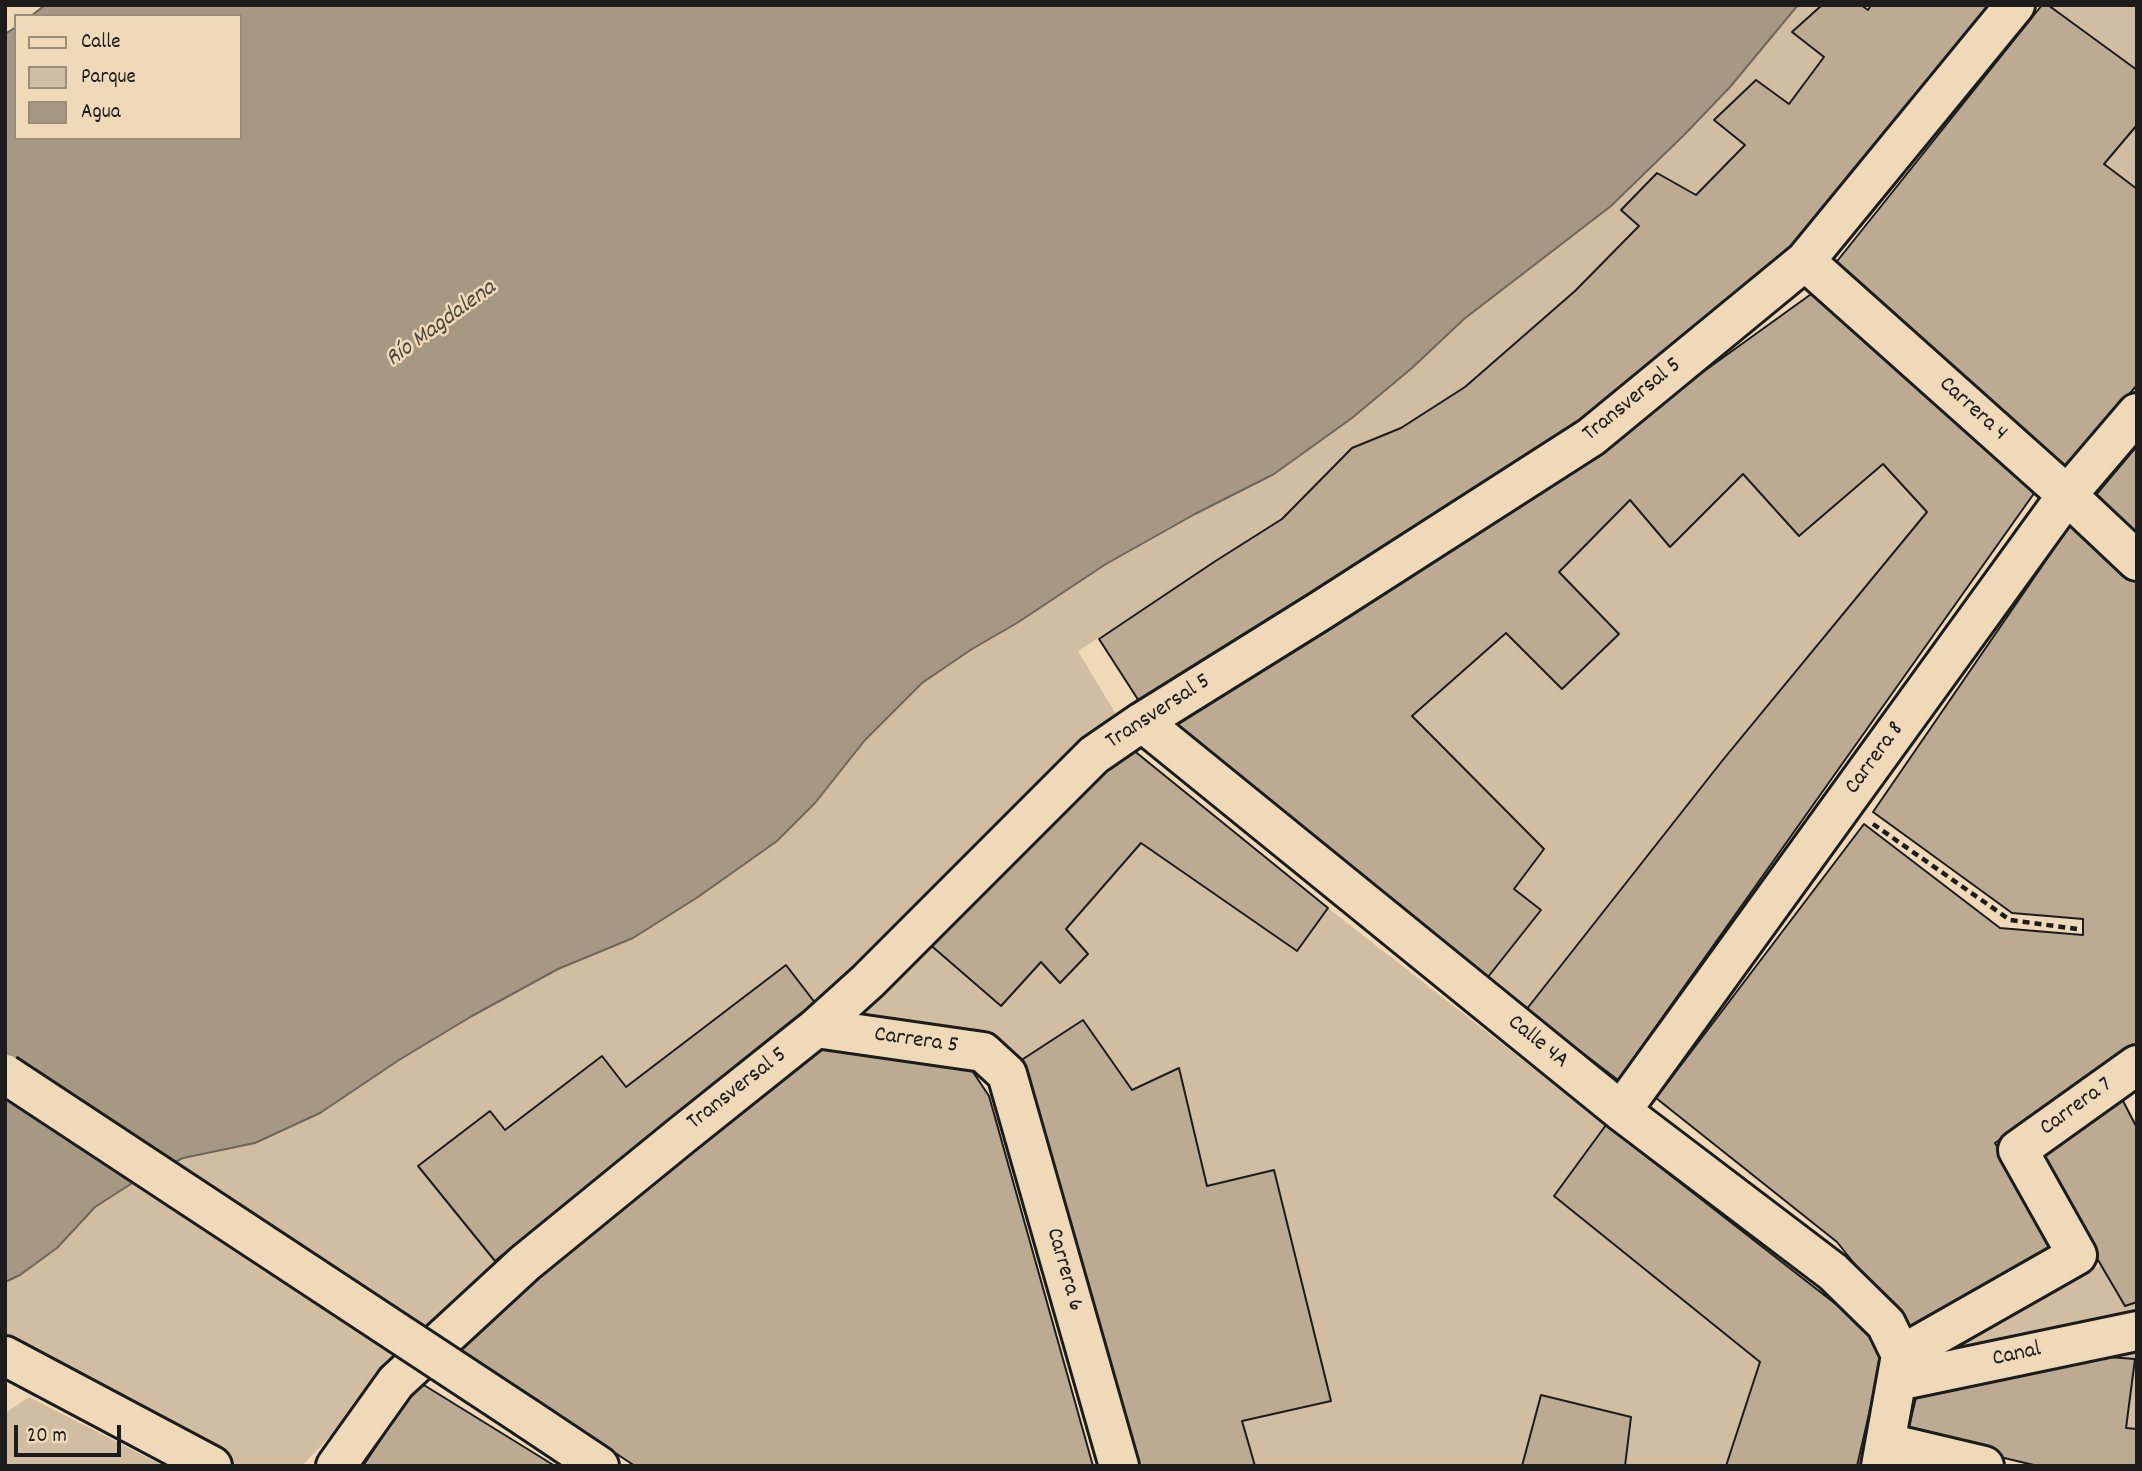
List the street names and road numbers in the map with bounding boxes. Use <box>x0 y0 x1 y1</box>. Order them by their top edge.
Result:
street label: Transversal 5 <box>1578 353 1688 449</box>
street label: Carrera 4 <box>1932 372 2012 448</box>
street label: Transversal 5 <box>1102 669 1216 757</box>
street label: Carrera 8 <box>1840 717 1912 801</box>
street label: Calle 4A <box>1501 1010 1573 1076</box>
street label: Carrera 5 <box>872 1022 960 1062</box>
street label: Transversal 5 <box>683 1043 793 1137</box>
street label: Carrera 7 <box>2035 1073 2119 1143</box>
street label: Carrera 6 <box>1038 1225 1088 1315</box>
street label: Canal <box>1990 1337 2044 1375</box>

